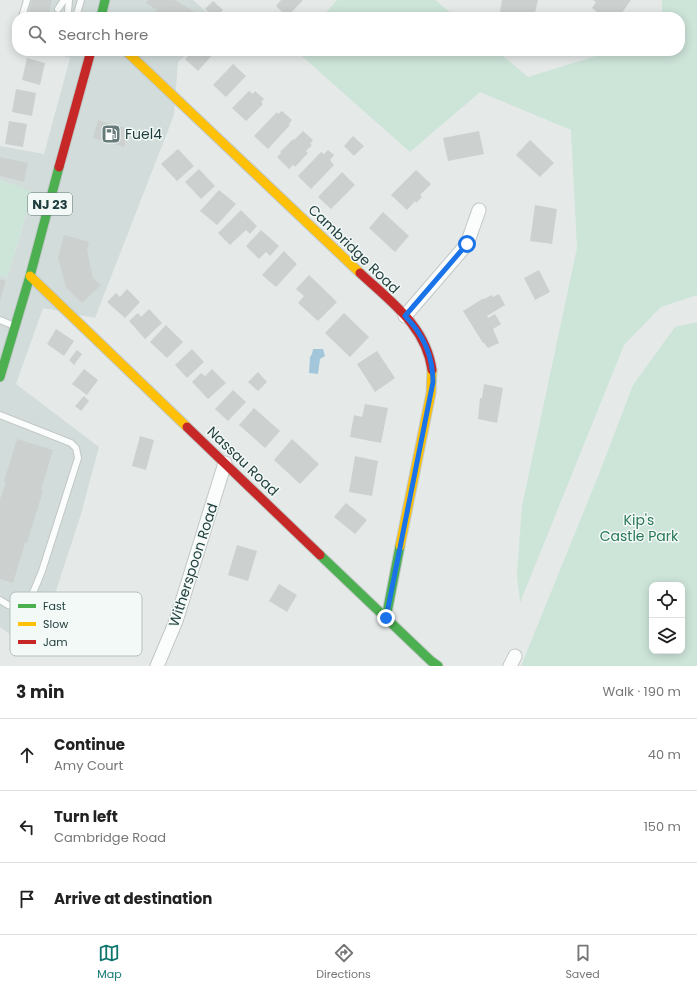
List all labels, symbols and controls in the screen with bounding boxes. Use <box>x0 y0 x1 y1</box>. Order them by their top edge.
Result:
search box <box>12 12 685 56</box>
icon: search <box>26 23 48 45</box>
text: Search here <box>58 24 148 45</box>
fuel station icon: Fuel4 <box>100 123 122 145</box>
place label: Fuel4 <box>125 124 162 144</box>
road number: NJ 23 <box>28 193 72 215</box>
street label: Cambridge Road <box>304 200 404 298</box>
route start <box>458 235 476 253</box>
street label: Nassau Road <box>203 422 283 500</box>
street label: Witherspoon Road <box>164 501 222 629</box>
park label: Kip's Castle Park <box>600 510 679 546</box>
map controls <box>649 582 685 654</box>
button: locate <box>649 582 685 618</box>
legend <box>10 592 142 656</box>
text: Fast <box>43 598 66 614</box>
route end <box>377 609 395 627</box>
text: Slow <box>43 616 68 632</box>
button: layers <box>649 618 685 654</box>
text: Jam <box>43 634 68 650</box>
text: 3 min <box>16 680 64 704</box>
text: Walk · 190 m <box>603 682 681 701</box>
text: Continue <box>54 734 125 755</box>
icon: ahead <box>16 744 38 766</box>
text: 40 m <box>648 745 681 764</box>
text: Amy Court <box>54 756 123 775</box>
text: Turn left <box>54 806 118 827</box>
icon: left <box>16 816 38 838</box>
text: 150 m <box>644 817 681 836</box>
text: Cambridge Road <box>54 828 166 847</box>
icon: arrive <box>16 888 38 910</box>
text: Arrive at destination <box>54 888 212 909</box>
tab: Map <box>97 942 122 983</box>
tab: Directions <box>316 942 371 983</box>
tab: Saved <box>565 942 600 983</box>

